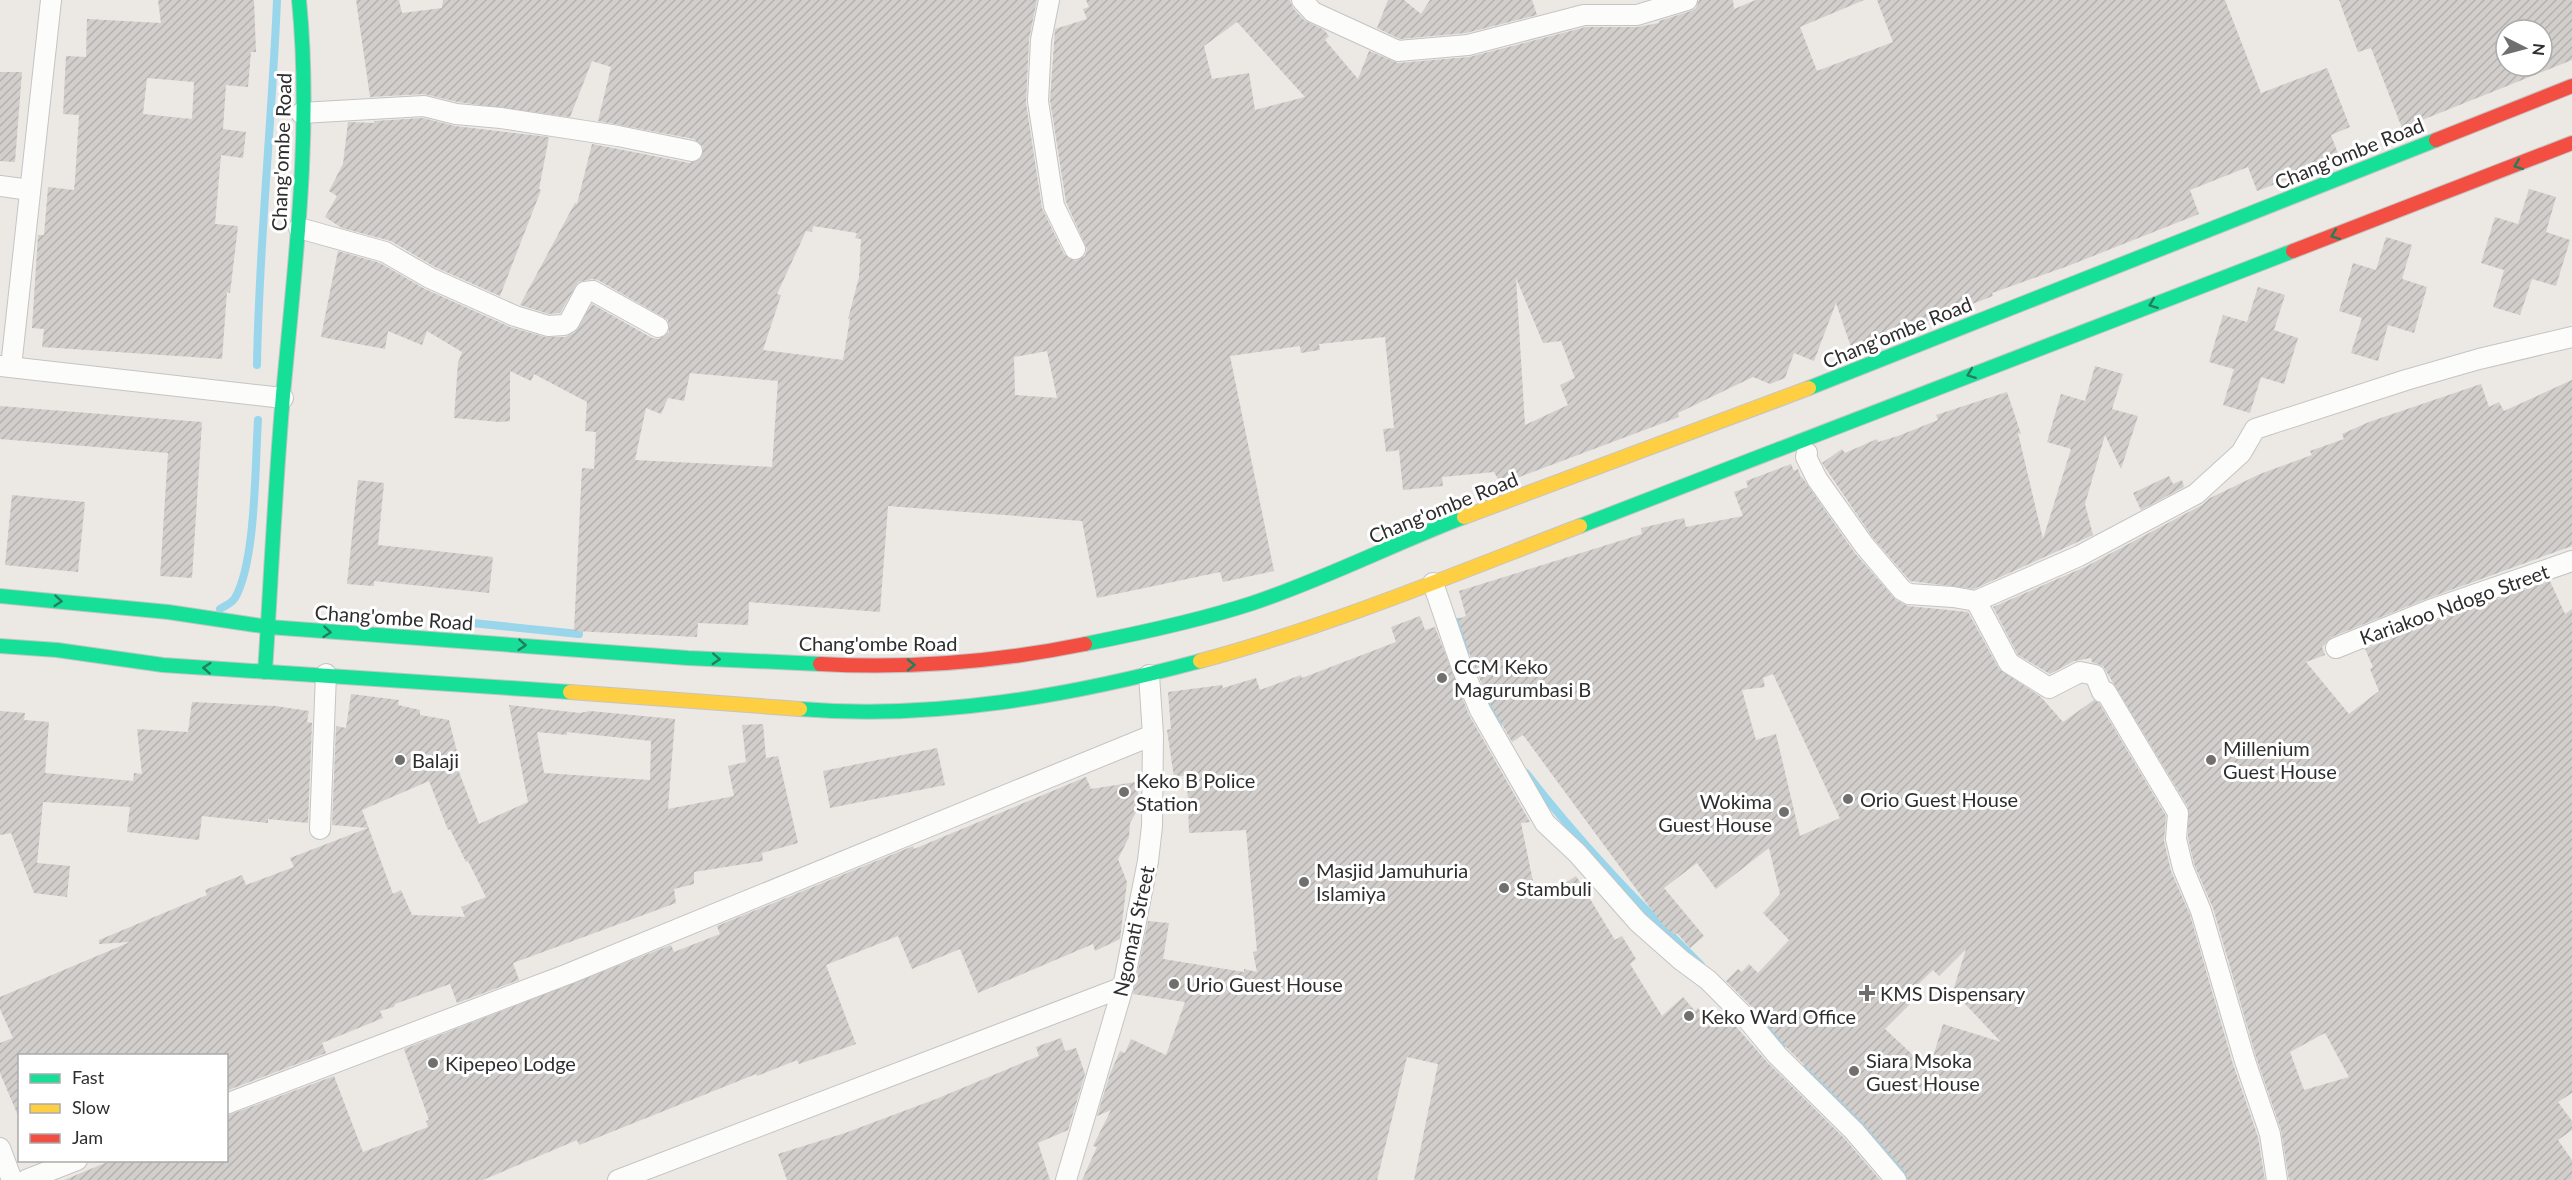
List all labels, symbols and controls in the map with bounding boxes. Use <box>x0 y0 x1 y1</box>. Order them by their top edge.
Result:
north arrow <box>2494 18 2554 78</box>
text: N <box>2529 42 2550 57</box>
street label: Chang'ombe Road <box>266 72 296 232</box>
street label: Chang'ombe Road <box>2271 112 2427 194</box>
one-way arrow <box>2513 157 2523 170</box>
one-way arrow <box>2331 227 2341 240</box>
street label: Chang'ombe Road <box>1819 291 1975 373</box>
one-way arrow <box>2149 297 2159 310</box>
one-way arrow <box>1967 367 1977 380</box>
street label: Chang'ombe Road <box>1365 466 1521 548</box>
street label: Kariakoo Ndogo Street <box>2356 559 2552 649</box>
one-way arrow <box>54 594 63 607</box>
street label: Chang'ombe Road <box>314 599 474 635</box>
one-way arrow <box>323 626 332 639</box>
street label: Chang'ombe Road <box>799 631 957 655</box>
one-way arrow <box>517 638 526 651</box>
one-way arrow <box>712 653 721 666</box>
place label: CCM Keko Magurumbasi B <box>1454 654 1591 701</box>
one-way arrow <box>907 659 916 671</box>
one-way arrow <box>203 662 212 675</box>
marker: CCM Keko Magurumbasi B <box>1435 671 1449 685</box>
place label: Millenium Guest House <box>2223 736 2337 783</box>
place label: Balaji <box>412 748 459 772</box>
marker: Balaji <box>393 753 407 767</box>
marker: Millenium Guest House <box>2204 753 2218 767</box>
place label: Keko B Police Station <box>1136 768 1255 815</box>
marker: Keko B Police Station <box>1117 785 1131 799</box>
place label: Orio Guest House <box>1860 787 2018 811</box>
place label: Wokima Guest House <box>1658 789 1772 836</box>
marker: Orio Guest House <box>1841 792 1855 806</box>
marker: Wokima Guest House <box>1777 805 1791 819</box>
place label: Masjid Jamuhuria Islamiya <box>1316 858 1468 905</box>
street label: Ngomati Street <box>1107 864 1159 998</box>
marker: Masjid Jamuhuria Islamiya <box>1297 875 1311 889</box>
place label: Stambuli <box>1516 876 1592 900</box>
marker: Stambuli <box>1497 881 1511 895</box>
place label: Urio Guest House <box>1186 972 1343 996</box>
marker: Urio Guest House <box>1167 977 1181 991</box>
place label: KMS Dispensary <box>1880 981 2026 1005</box>
marker: KMS Dispensary <box>1858 984 1876 1002</box>
place label: Keko Ward Office <box>1701 1004 1856 1028</box>
marker: Keko Ward Office <box>1682 1009 1696 1023</box>
place label: Siara Msoka Guest House <box>1866 1048 1980 1095</box>
place label: Kipepeo Lodge <box>445 1051 576 1075</box>
legend <box>18 1054 228 1162</box>
marker: Kipepeo Lodge <box>426 1056 440 1070</box>
marker: Siara Msoka Guest House <box>1847 1064 1861 1078</box>
text: Fast <box>72 1066 105 1088</box>
text: Slow <box>72 1096 110 1118</box>
text: Jam <box>72 1126 103 1148</box>

